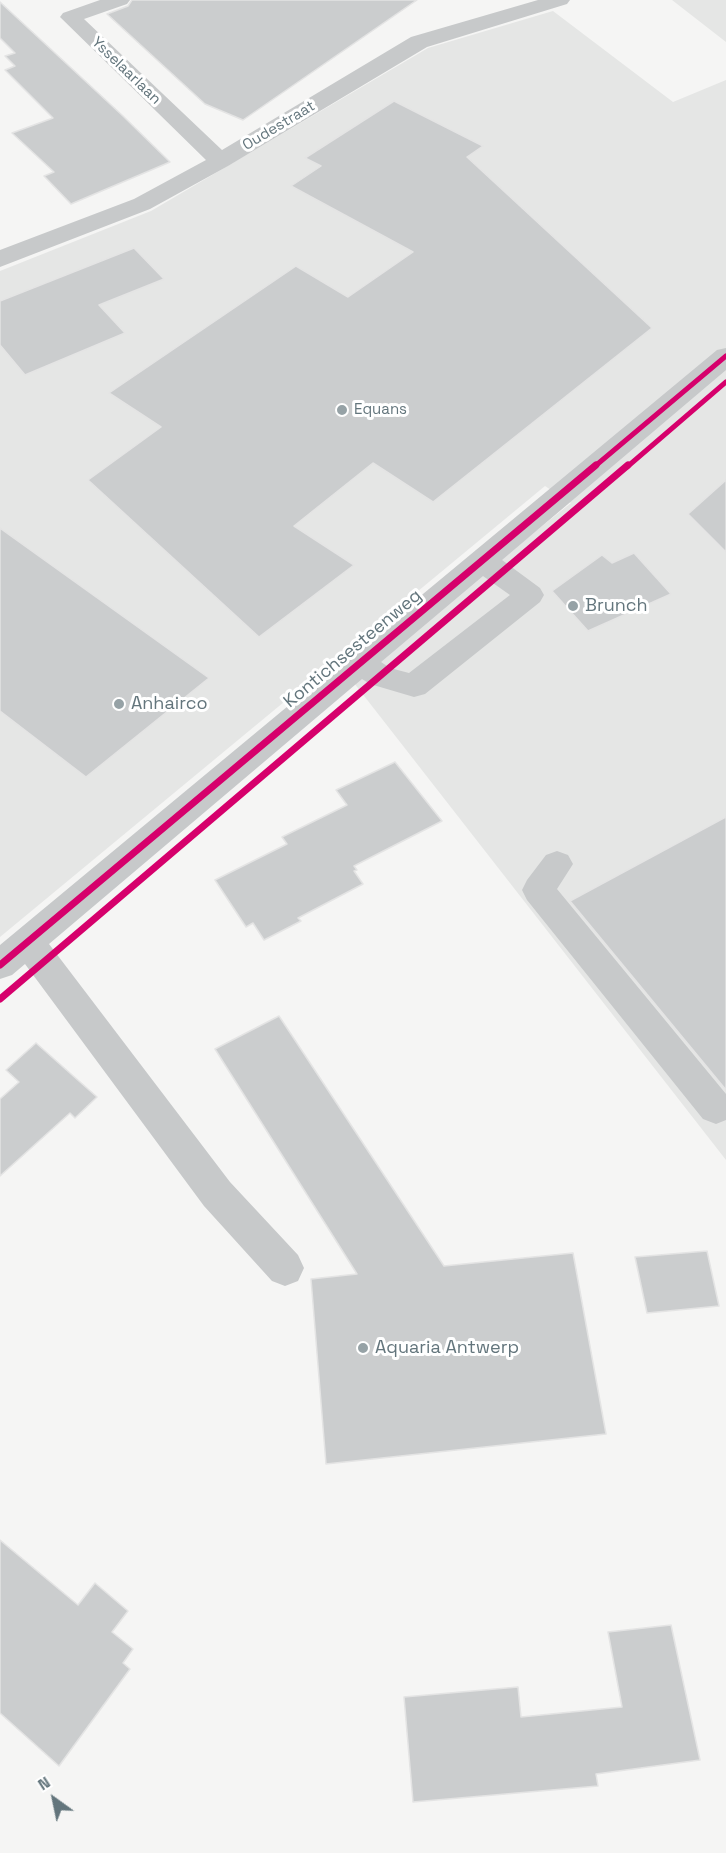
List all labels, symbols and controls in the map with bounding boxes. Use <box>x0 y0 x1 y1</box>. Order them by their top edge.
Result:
street label: Ysselaarlaan <box>88 33 164 109</box>
street label: Oudestraat <box>239 97 319 155</box>
place label: Equans <box>354 401 407 419</box>
marker: Equans <box>335 403 349 417</box>
street label: Kontichsesteenweg <box>280 585 426 713</box>
place label: Brunch <box>585 595 648 617</box>
marker: Brunch <box>566 599 580 613</box>
place label: Anhairco <box>131 693 208 715</box>
marker: Anhairco <box>112 697 126 711</box>
place label: Aquaria Antwerp <box>375 1337 519 1359</box>
marker: Aquaria Antwerp <box>356 1341 370 1355</box>
north arrow <box>24 1769 84 1829</box>
text: N <box>34 1772 54 1795</box>

